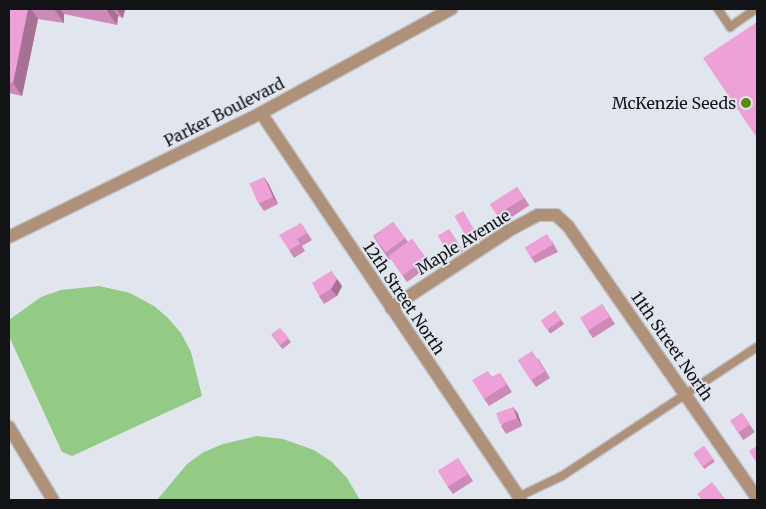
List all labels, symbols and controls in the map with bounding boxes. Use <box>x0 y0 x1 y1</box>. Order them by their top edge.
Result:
street label: Parker Boulevard <box>161 73 287 151</box>
place label: McKenzie Seeds <box>612 93 736 113</box>
marker: McKenzie Seeds <box>740 97 752 109</box>
street label: Maple Avenue <box>412 205 514 279</box>
street label: 12th Street North <box>359 238 449 358</box>
street label: 11th Street North <box>627 288 717 404</box>

